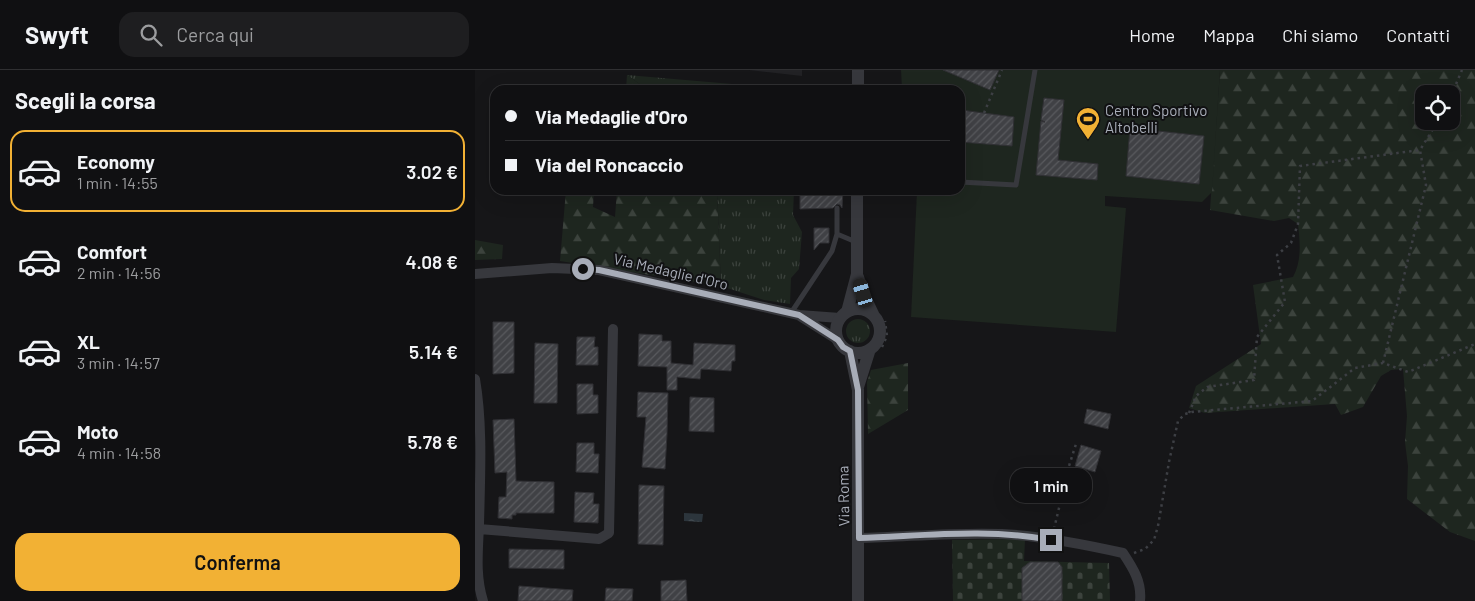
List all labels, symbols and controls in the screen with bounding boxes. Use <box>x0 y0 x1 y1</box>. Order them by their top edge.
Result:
search box <box>119 12 469 57</box>
text: Swyft <box>25 20 89 49</box>
icon: search <box>137 21 165 49</box>
text: Cerca qui <box>177 23 254 46</box>
text: Home <box>1129 24 1175 46</box>
text: Mappa <box>1203 24 1254 46</box>
text: Chi siamo <box>1282 24 1358 46</box>
text: Contatti <box>1386 24 1450 46</box>
map controls <box>1415 85 1460 130</box>
button: locate <box>1415 85 1460 130</box>
text: Scegli la corsa <box>15 87 156 113</box>
place label: Centro Sportivo Altobelli <box>1105 101 1207 136</box>
text: Via Medaglie d'Oro <box>535 105 688 128</box>
sports icon: Centro Sportivo Altobelli <box>1075 106 1101 140</box>
icon: car <box>17 149 62 194</box>
text: Economy <box>77 150 155 173</box>
text: Via del Roncaccio <box>535 153 683 176</box>
text: 3.02 € <box>406 160 458 183</box>
text: 1 min · 14:55 <box>77 173 158 192</box>
icon: car <box>17 239 62 284</box>
text: Comfort <box>77 240 147 263</box>
street label: Via Medaglie d'Oro <box>612 249 730 293</box>
text: 4.08 € <box>405 250 458 273</box>
route start <box>572 258 594 280</box>
text: 2 min · 14:56 <box>77 263 161 282</box>
car <box>851 276 874 310</box>
icon: car <box>17 329 62 374</box>
text: XL <box>77 330 100 353</box>
text: 5.14 € <box>409 340 458 363</box>
text: 3 min · 14:57 <box>77 353 160 372</box>
icon: car <box>17 419 62 464</box>
text: Moto <box>77 420 119 443</box>
text: 5.78 € <box>407 430 458 453</box>
text: 4 min · 14:58 <box>77 443 161 462</box>
street label: Via Roma <box>833 465 853 527</box>
callout: 1 min <box>1010 468 1092 502</box>
text: 1 min <box>1034 476 1068 495</box>
route end <box>1040 529 1062 551</box>
button: Conferma <box>15 533 460 591</box>

